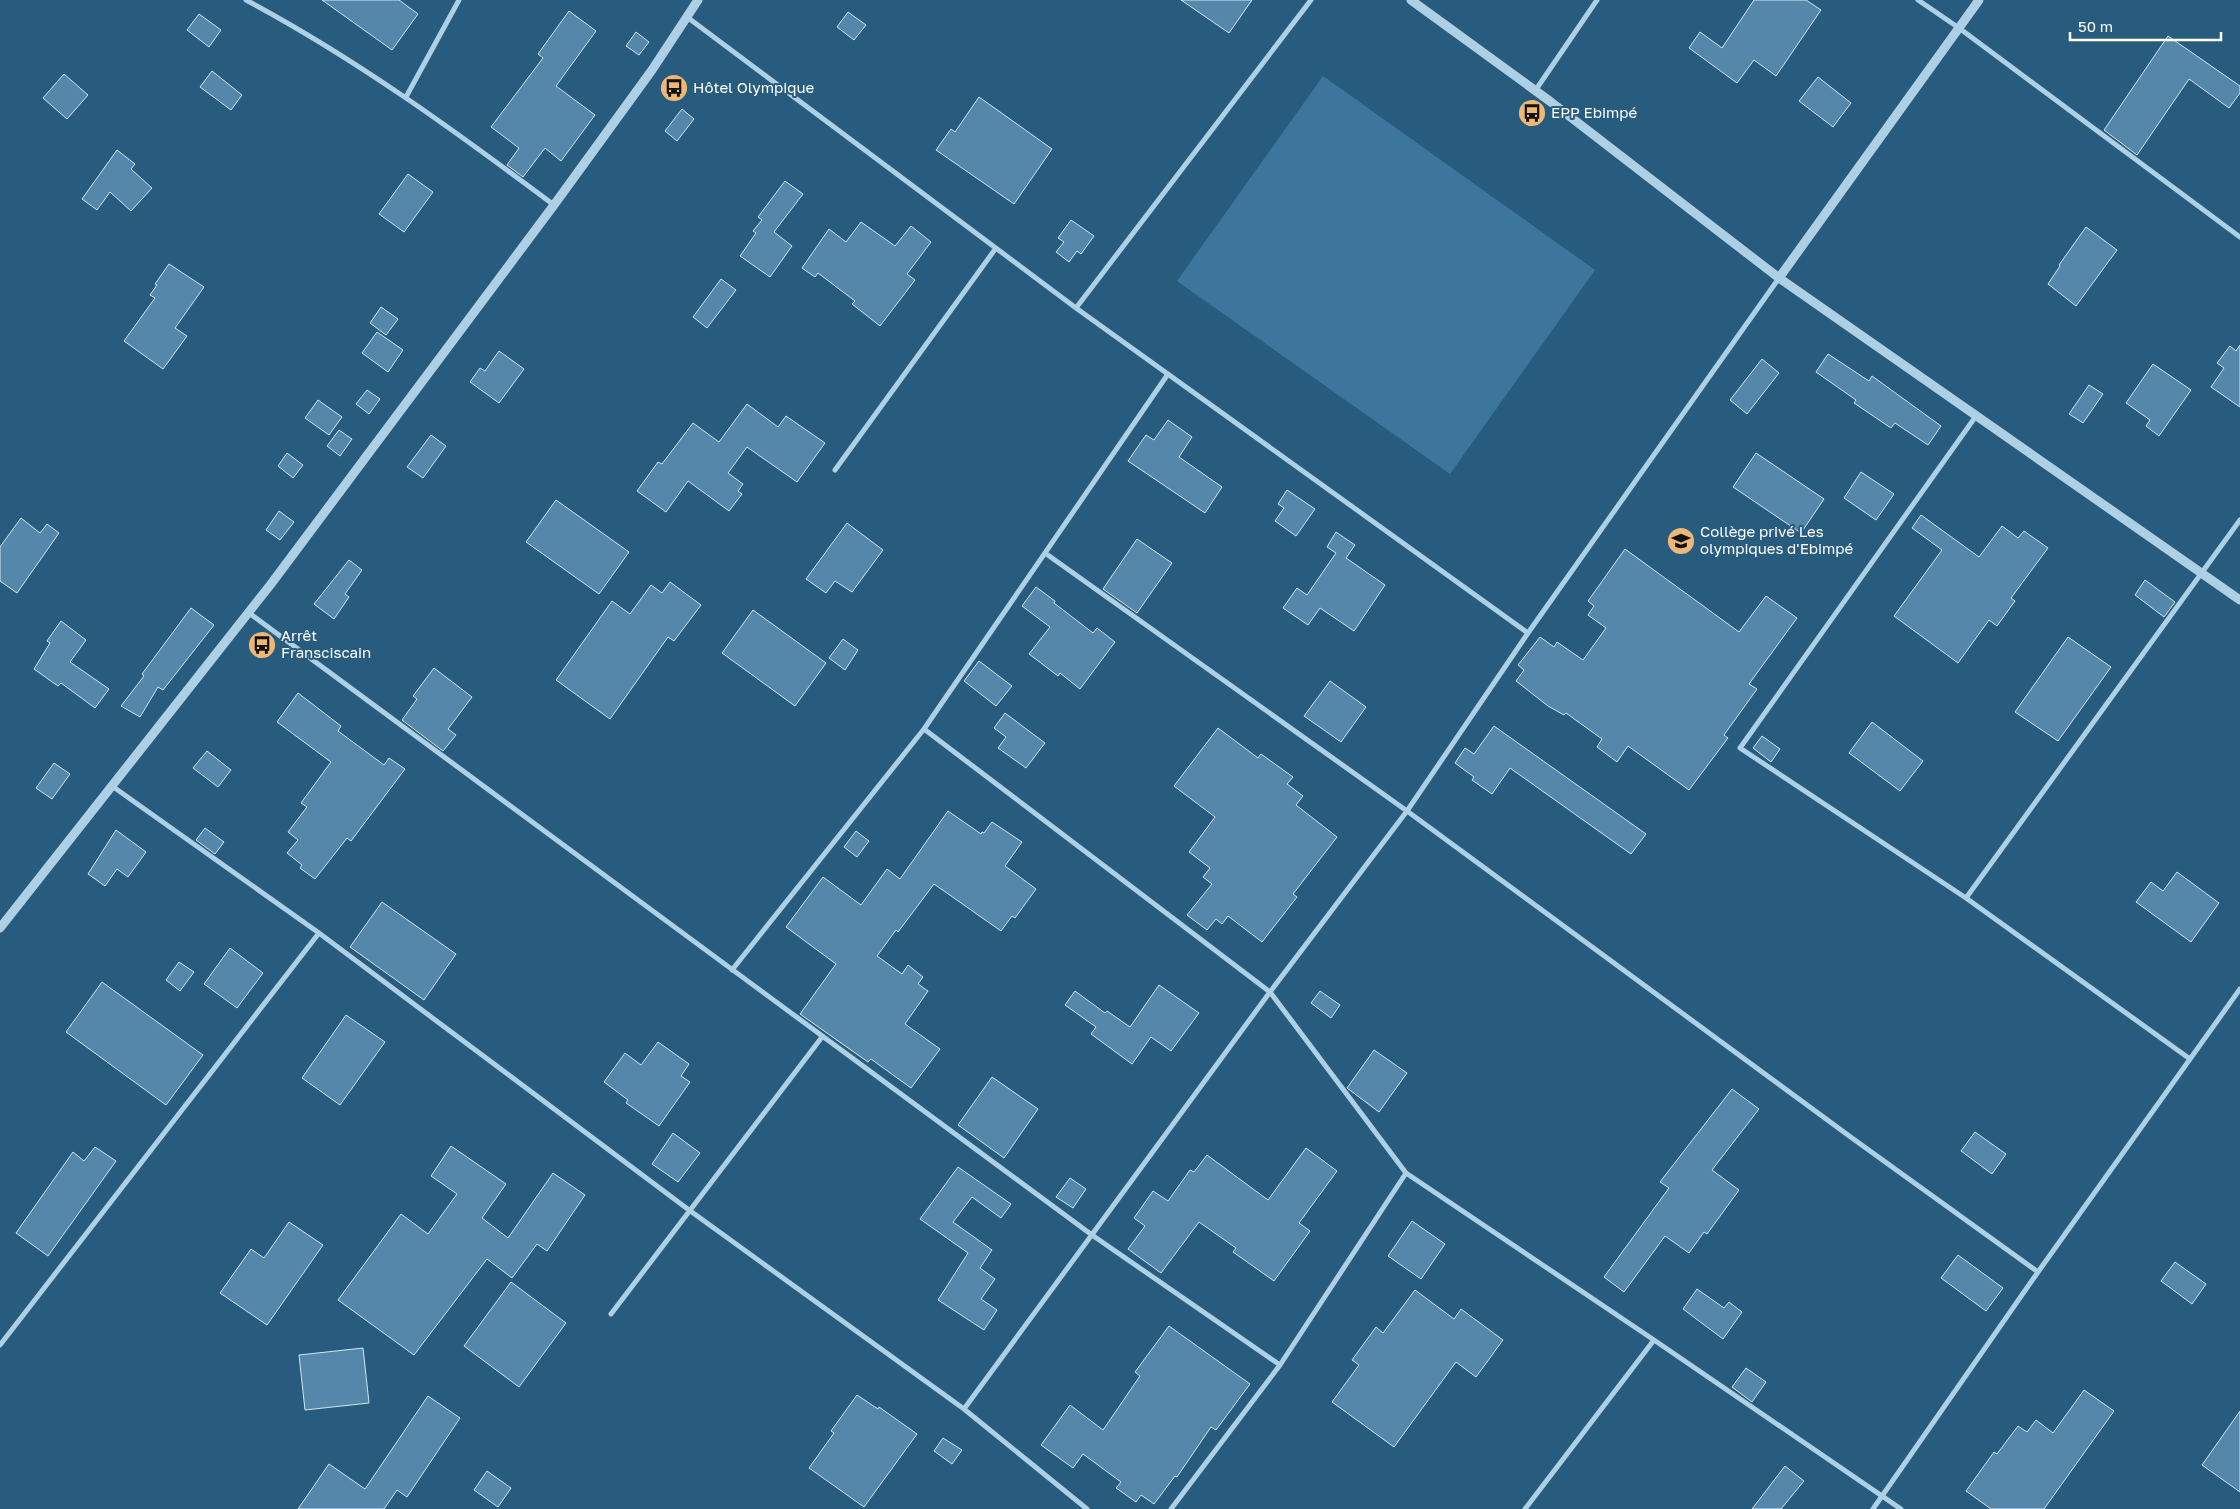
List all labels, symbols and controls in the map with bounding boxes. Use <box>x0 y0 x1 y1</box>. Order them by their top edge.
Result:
scale bar <box>2070 10 2221 42</box>
text: 50 m <box>2078 17 2113 35</box>
bus stop icon: Hôtel Olympique <box>659 73 689 103</box>
place label: Hôtel Olympique <box>693 78 814 96</box>
bus stop icon: EPP Ebimpé <box>1517 98 1547 128</box>
place label: EPP Ebimpé <box>1551 103 1637 121</box>
place label: Collège privé Les olympiques d'Ebimpé <box>1700 522 1854 557</box>
school or university icon: Collège privé Les olympiques d'Ebimpé <box>1666 526 1696 556</box>
place label: Arrêt Fransciscain <box>281 626 371 661</box>
bus stop icon: Arrêt Fransciscain <box>247 630 277 660</box>

